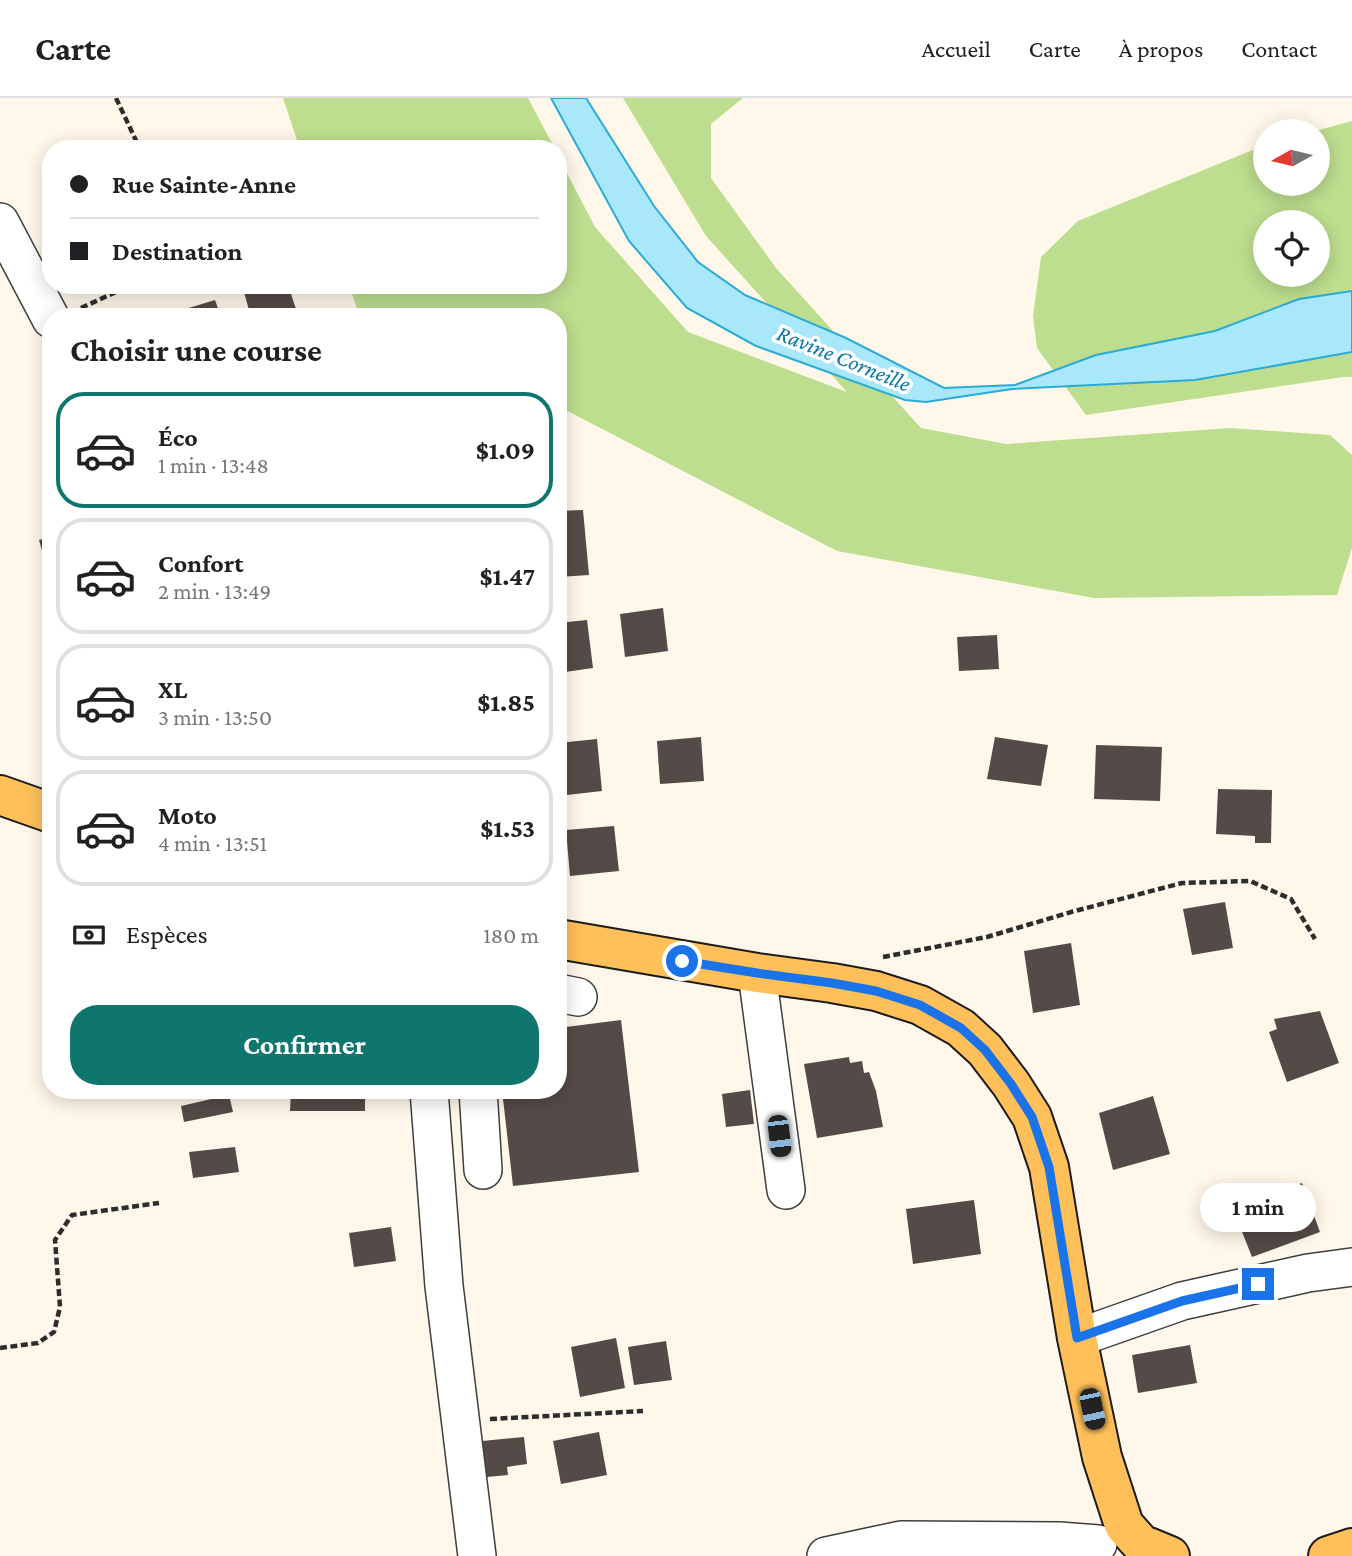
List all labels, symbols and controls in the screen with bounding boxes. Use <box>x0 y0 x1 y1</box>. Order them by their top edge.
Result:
text: Carte <box>35 30 111 67</box>
text: Accueil <box>921 35 991 62</box>
text: Carte <box>1029 35 1081 62</box>
text: À propos <box>1119 35 1203 62</box>
text: Contact <box>1241 35 1317 62</box>
north arrow <box>1253 119 1330 196</box>
map controls <box>1253 119 1330 287</box>
text: Rue Sainte-Anne <box>112 170 296 199</box>
button: locate <box>1253 210 1330 287</box>
text: Destination <box>112 237 243 266</box>
water label: Ravine Corneille <box>773 319 915 397</box>
text: Choisir une course <box>70 332 322 368</box>
icon: car <box>74 419 137 482</box>
text: Éco <box>158 423 198 452</box>
text: $1.09 <box>476 436 535 465</box>
text: 1 min · 13:48 <box>158 452 269 478</box>
icon: car <box>74 545 137 608</box>
text: Confort <box>158 549 244 578</box>
text: $1.47 <box>479 562 535 591</box>
text: 2 min · 13:49 <box>158 578 271 604</box>
icon: car <box>74 671 137 734</box>
text: XL <box>158 675 187 704</box>
text: $1.85 <box>477 688 535 717</box>
text: 3 min · 13:50 <box>158 704 272 730</box>
icon: car <box>74 797 137 860</box>
text: Moto <box>158 801 217 830</box>
text: $1.53 <box>480 814 535 843</box>
text: 4 min · 13:51 <box>158 830 267 856</box>
icon: cash <box>70 916 108 954</box>
text: Espèces <box>126 920 208 949</box>
text: 180 m <box>483 922 539 948</box>
route start <box>666 945 698 977</box>
button: Confirmer <box>70 1005 539 1085</box>
car <box>767 1114 792 1158</box>
callout: 1 min <box>1200 1182 1316 1232</box>
text: 1 min <box>1232 1194 1284 1220</box>
route end <box>1242 1268 1274 1300</box>
car <box>1078 1386 1107 1432</box>

